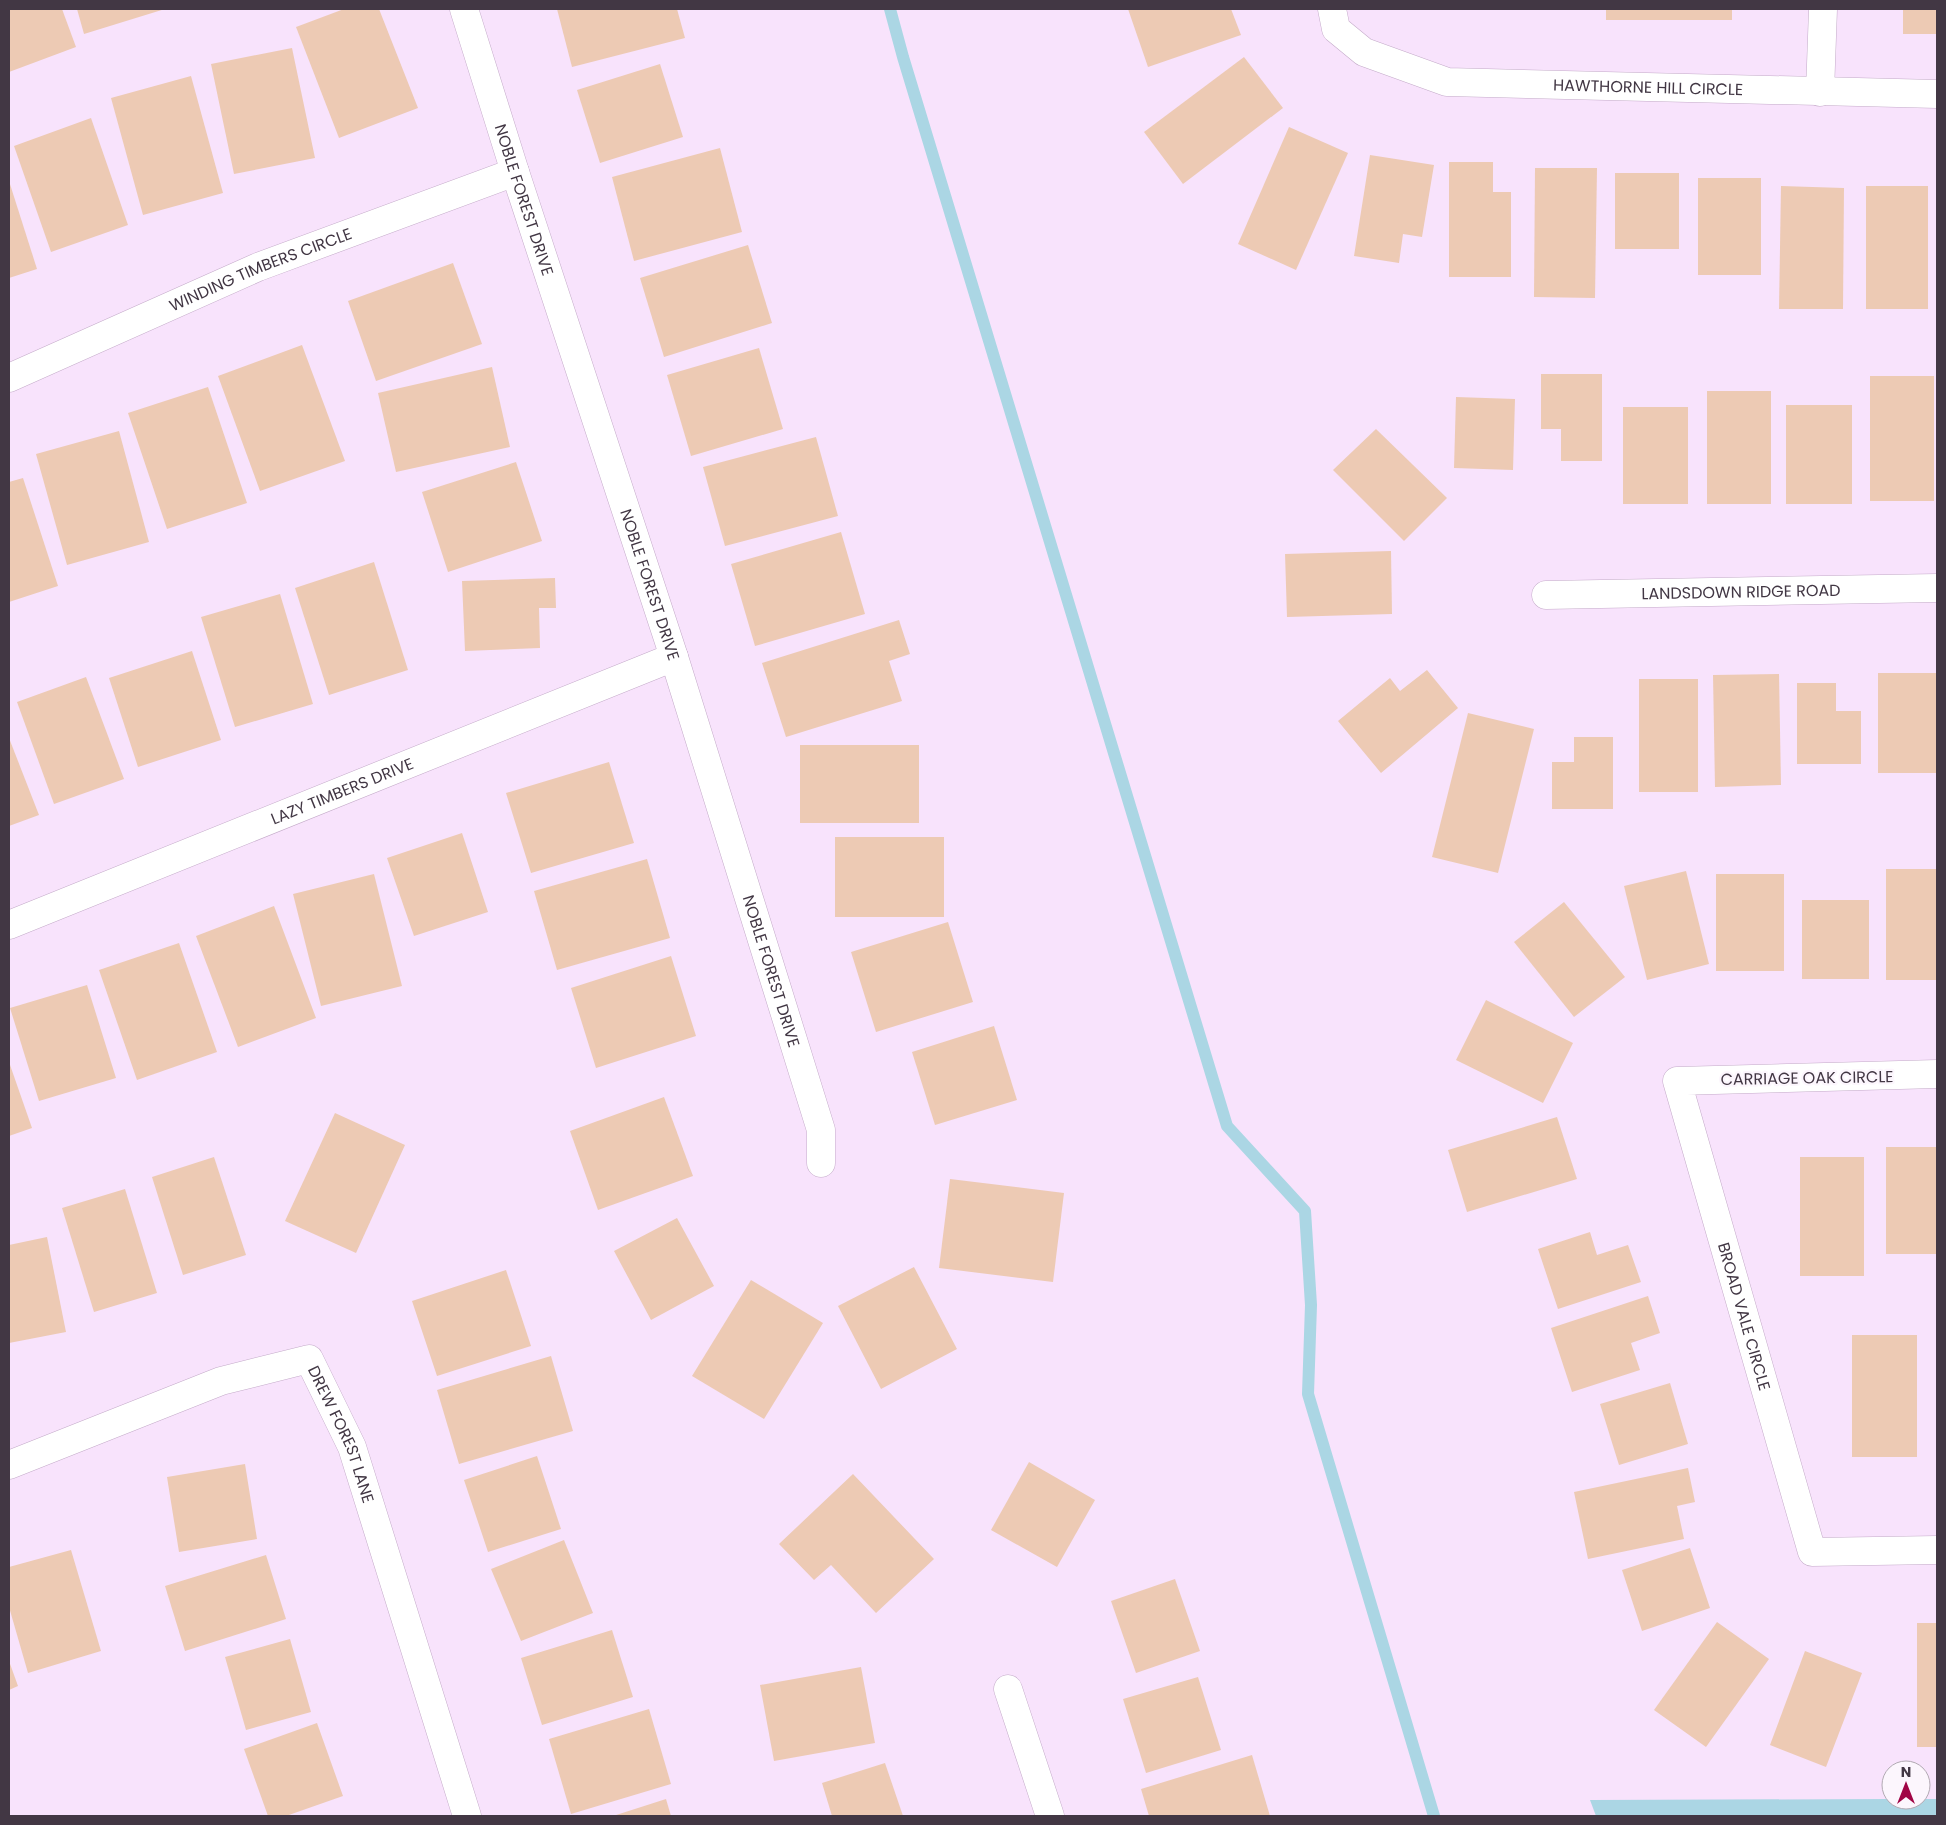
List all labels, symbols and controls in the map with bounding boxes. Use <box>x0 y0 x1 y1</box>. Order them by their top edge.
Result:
street label: HAWTHORNE HILL CIRCLE <box>1553 73 1743 101</box>
street label: NOBLE FOREST DRIVE <box>489 121 560 278</box>
street label: WINDING TIMBERS CIRCLE <box>165 222 355 317</box>
street label: NOBLE FOREST DRIVE <box>615 506 686 663</box>
street label: LANDSDOWN RIDGE ROAD <box>1641 578 1841 605</box>
street label: LAZY TIMBERS DRIVE <box>267 752 417 830</box>
street label: NOBLE FOREST DRIVE <box>737 892 806 1050</box>
street label: CARRIAGE OAK CIRCLE <box>1720 1065 1894 1091</box>
street label: BROAD VALE CIRCLE <box>1712 1240 1777 1393</box>
street label: DREW FOREST LANE <box>302 1362 380 1506</box>
north arrow <box>1881 1760 1931 1810</box>
text: N <box>1901 1762 1911 1782</box>

